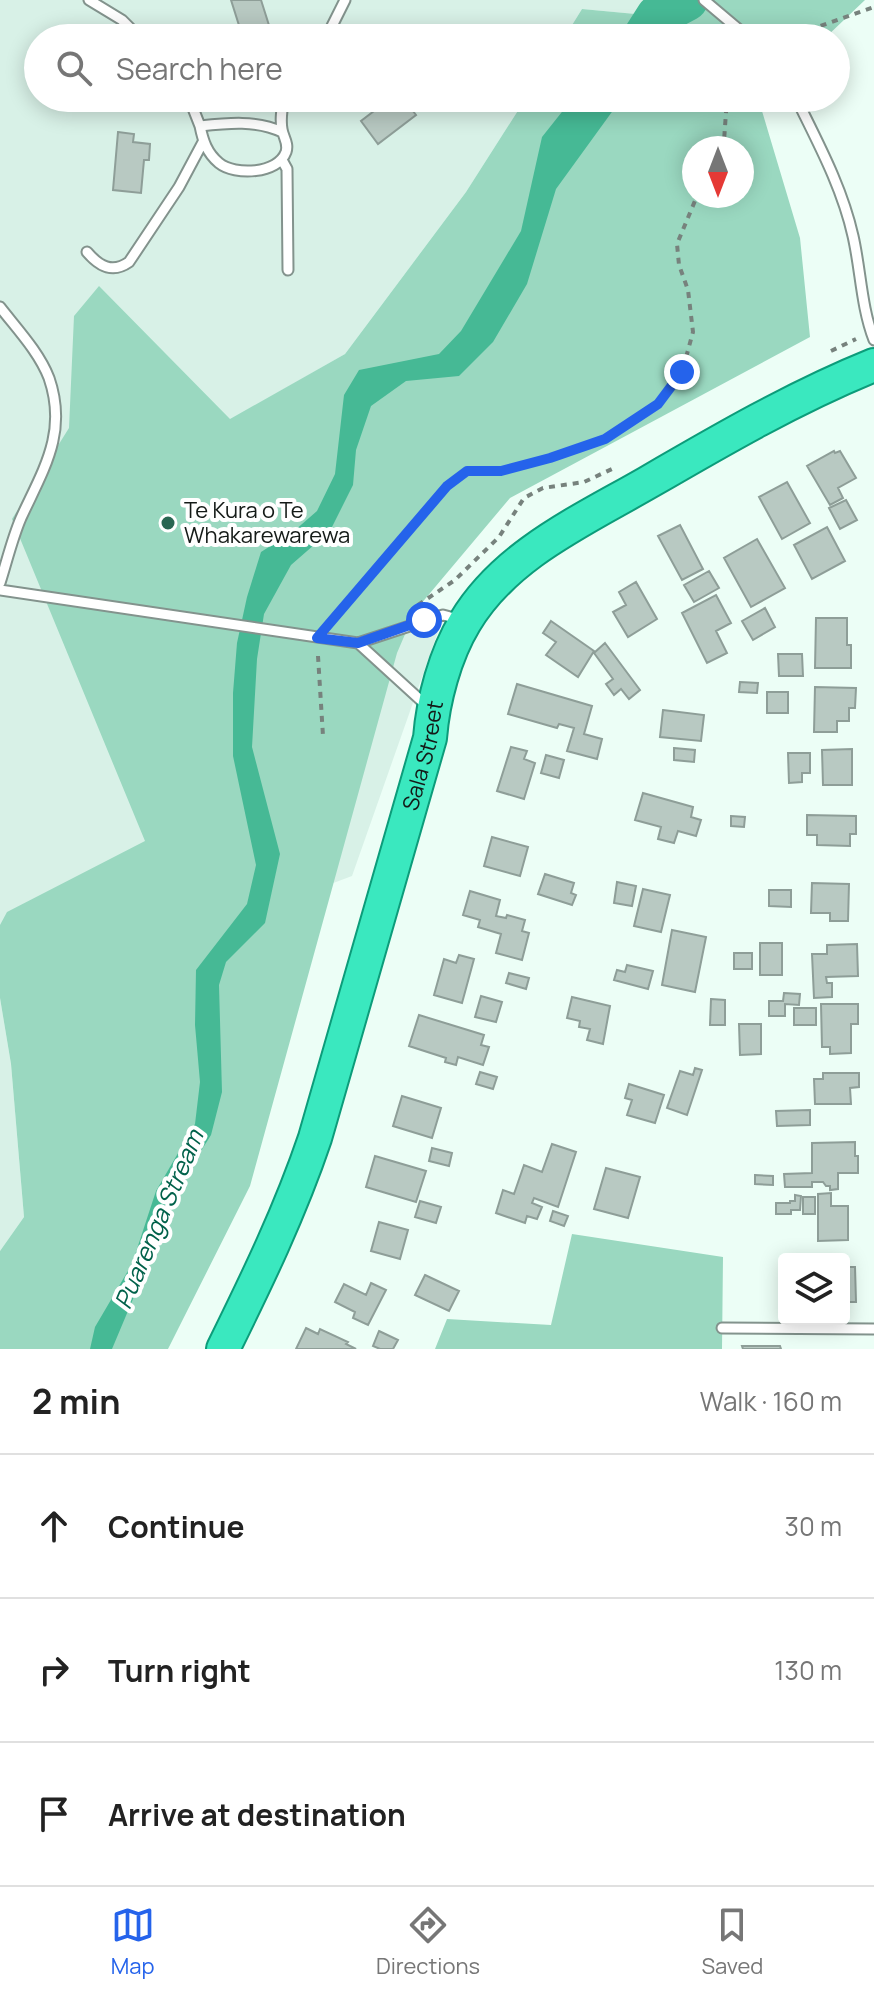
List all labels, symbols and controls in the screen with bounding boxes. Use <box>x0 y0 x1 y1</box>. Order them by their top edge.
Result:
search box <box>24 24 850 112</box>
icon: search <box>52 46 96 90</box>
text: Search here <box>116 48 283 89</box>
north arrow <box>682 136 754 208</box>
route end <box>664 354 700 390</box>
place label: Te Kura o Te Whakarewarewa <box>184 495 350 550</box>
marker: Te Kura o Te Whakarewarewa <box>159 514 177 532</box>
route start <box>406 602 442 638</box>
street label: Sala Street <box>395 698 450 814</box>
water label: Puarenga Stream <box>105 1123 211 1313</box>
map controls <box>778 1253 850 1325</box>
button: layers <box>778 1253 850 1325</box>
text: 2 min <box>32 1378 120 1424</box>
text: Walk · 160 m <box>700 1383 842 1419</box>
icon: ahead <box>32 1504 76 1548</box>
text: Continue <box>108 1506 244 1547</box>
text: 30 m <box>785 1508 842 1544</box>
icon: right <box>32 1648 76 1692</box>
text: Turn right <box>108 1650 251 1691</box>
text: 130 m <box>774 1652 842 1688</box>
icon: arrive <box>32 1792 76 1836</box>
text: Arrive at destination <box>108 1794 406 1835</box>
tab: Map <box>111 1903 155 1981</box>
tab: Directions <box>376 1903 480 1981</box>
tab: Saved <box>701 1903 763 1981</box>

